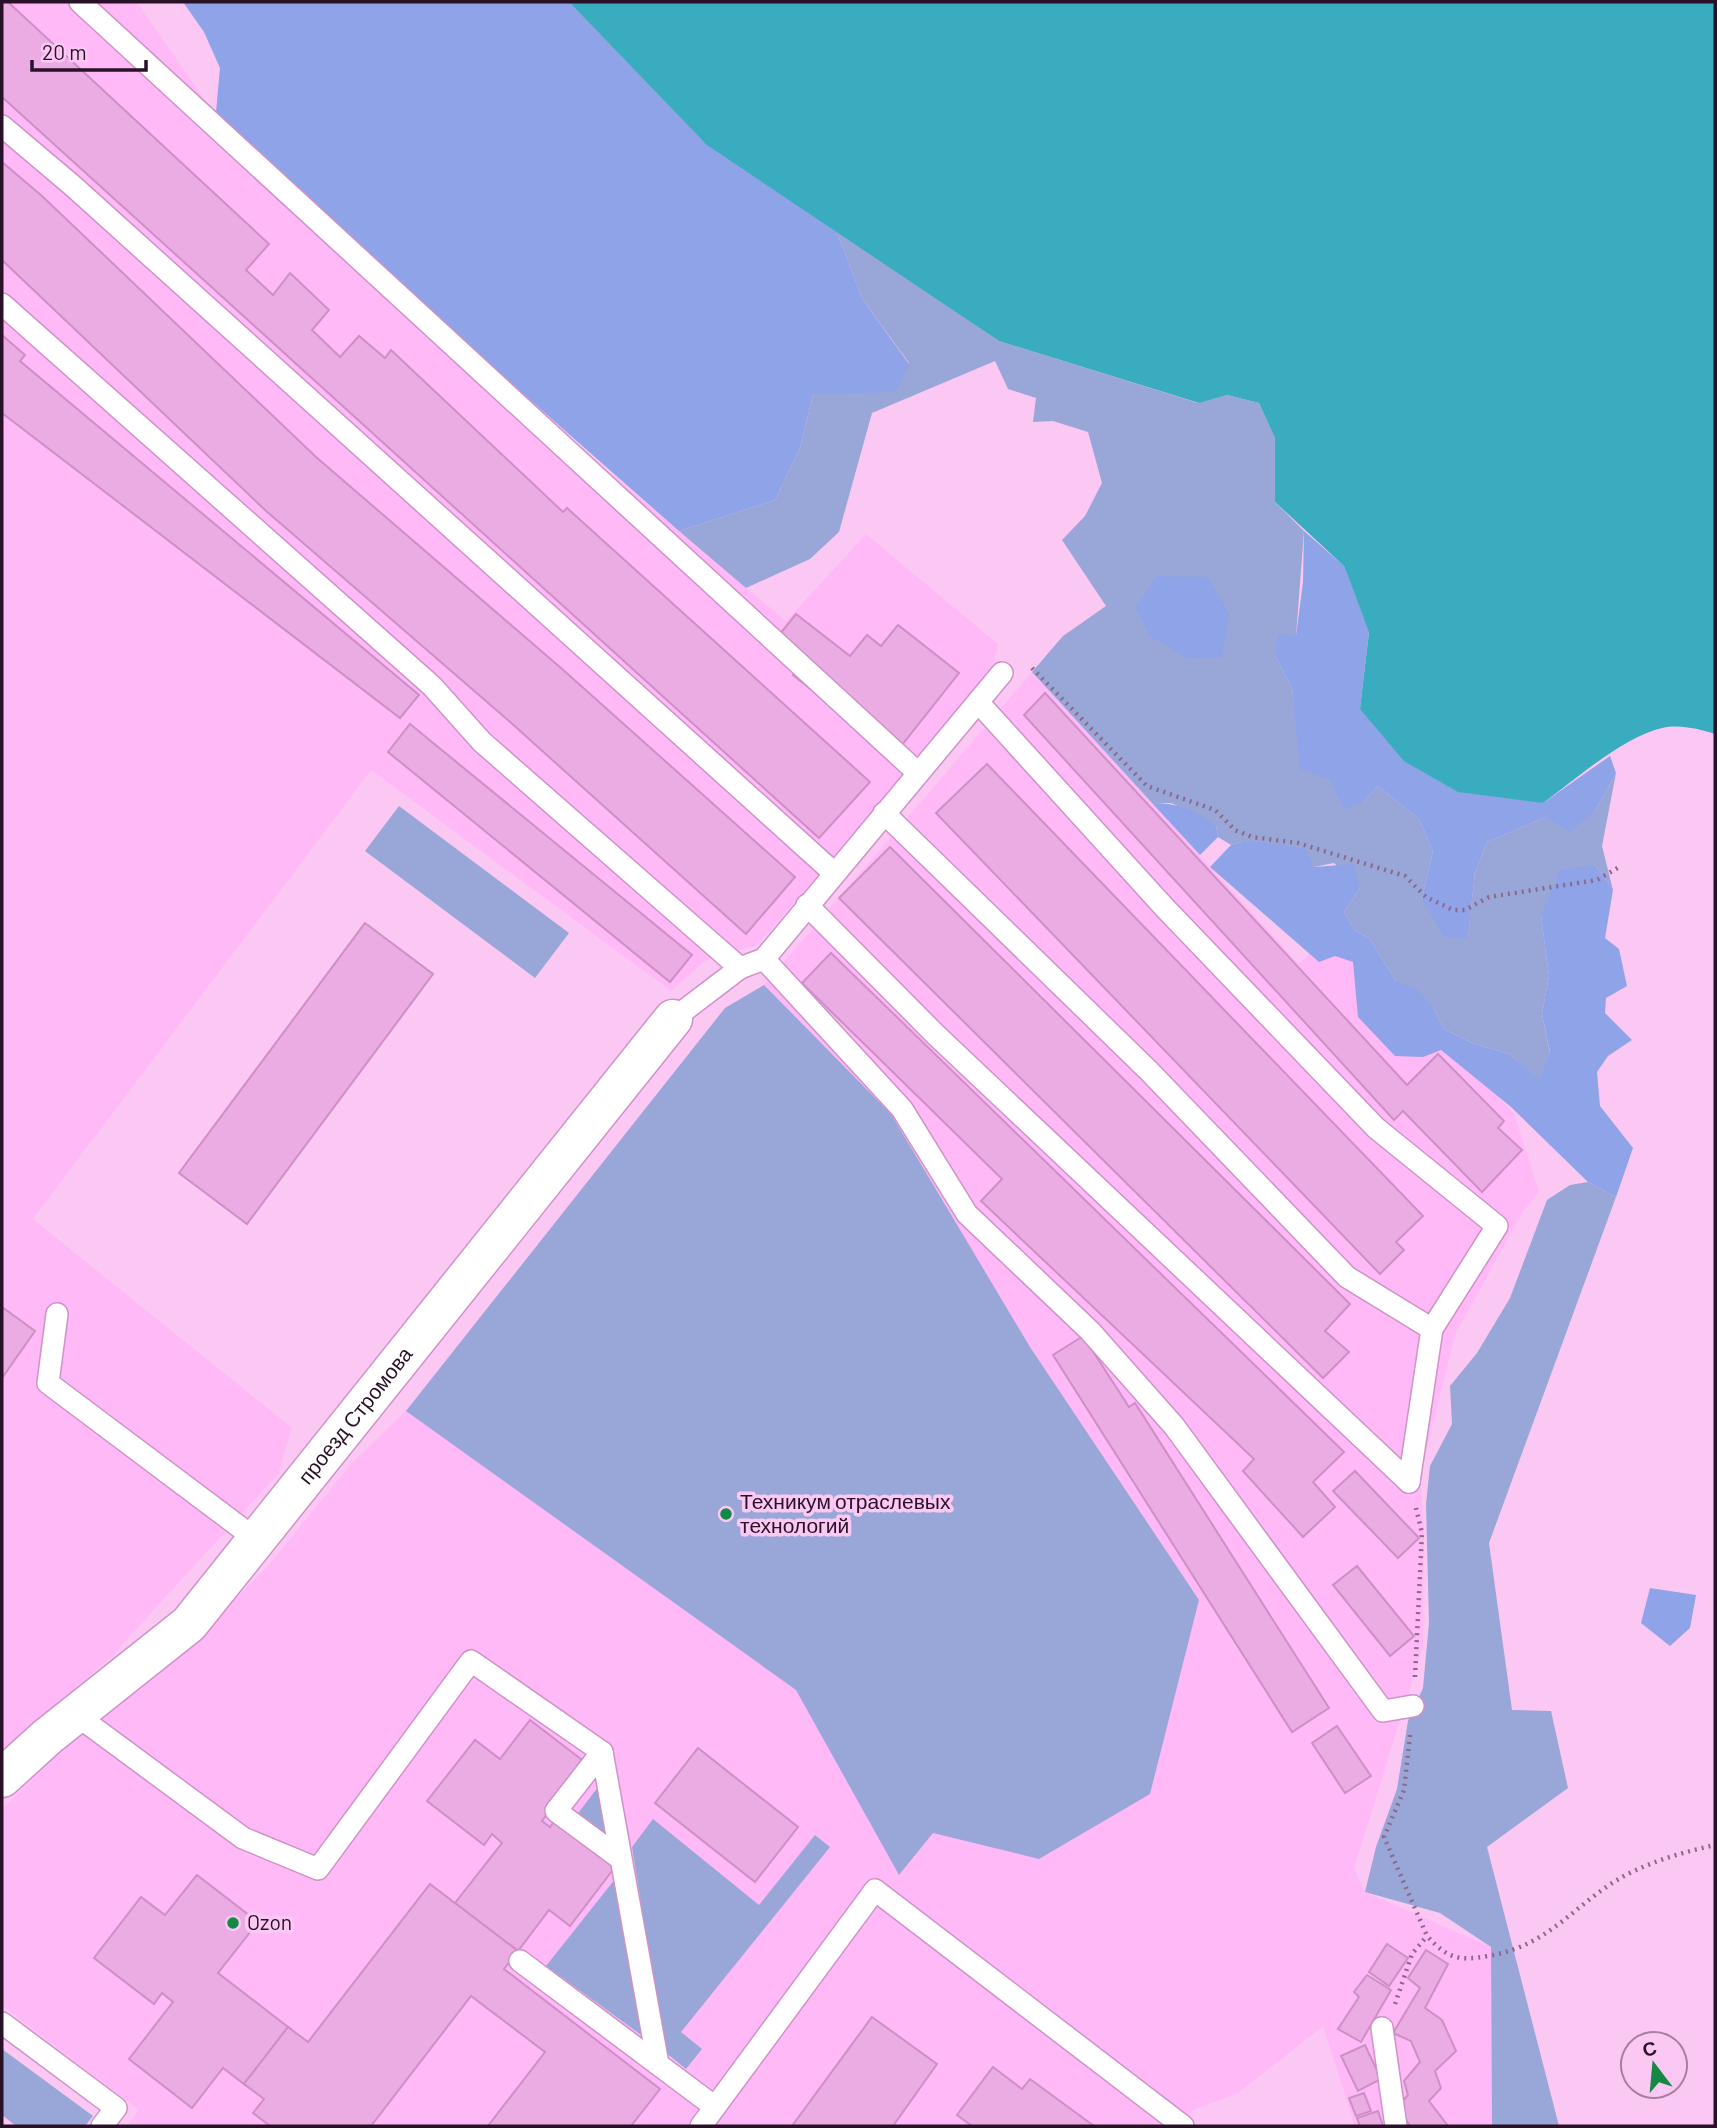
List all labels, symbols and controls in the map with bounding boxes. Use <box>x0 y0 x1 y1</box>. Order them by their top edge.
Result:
scale bar <box>32 28 145 72</box>
text: 20 m <box>42 39 87 64</box>
street label: проезд Стромова <box>292 1341 417 1488</box>
place label: Техникум отраслевых технологий <box>740 1488 951 1537</box>
marker: Техникум отраслевых технологий <box>718 1506 734 1522</box>
place label: Ozon <box>247 1909 292 1934</box>
marker: Ozon <box>225 1915 241 1931</box>
north arrow <box>1619 2030 1689 2100</box>
text: С <box>1639 2035 1659 2061</box>

